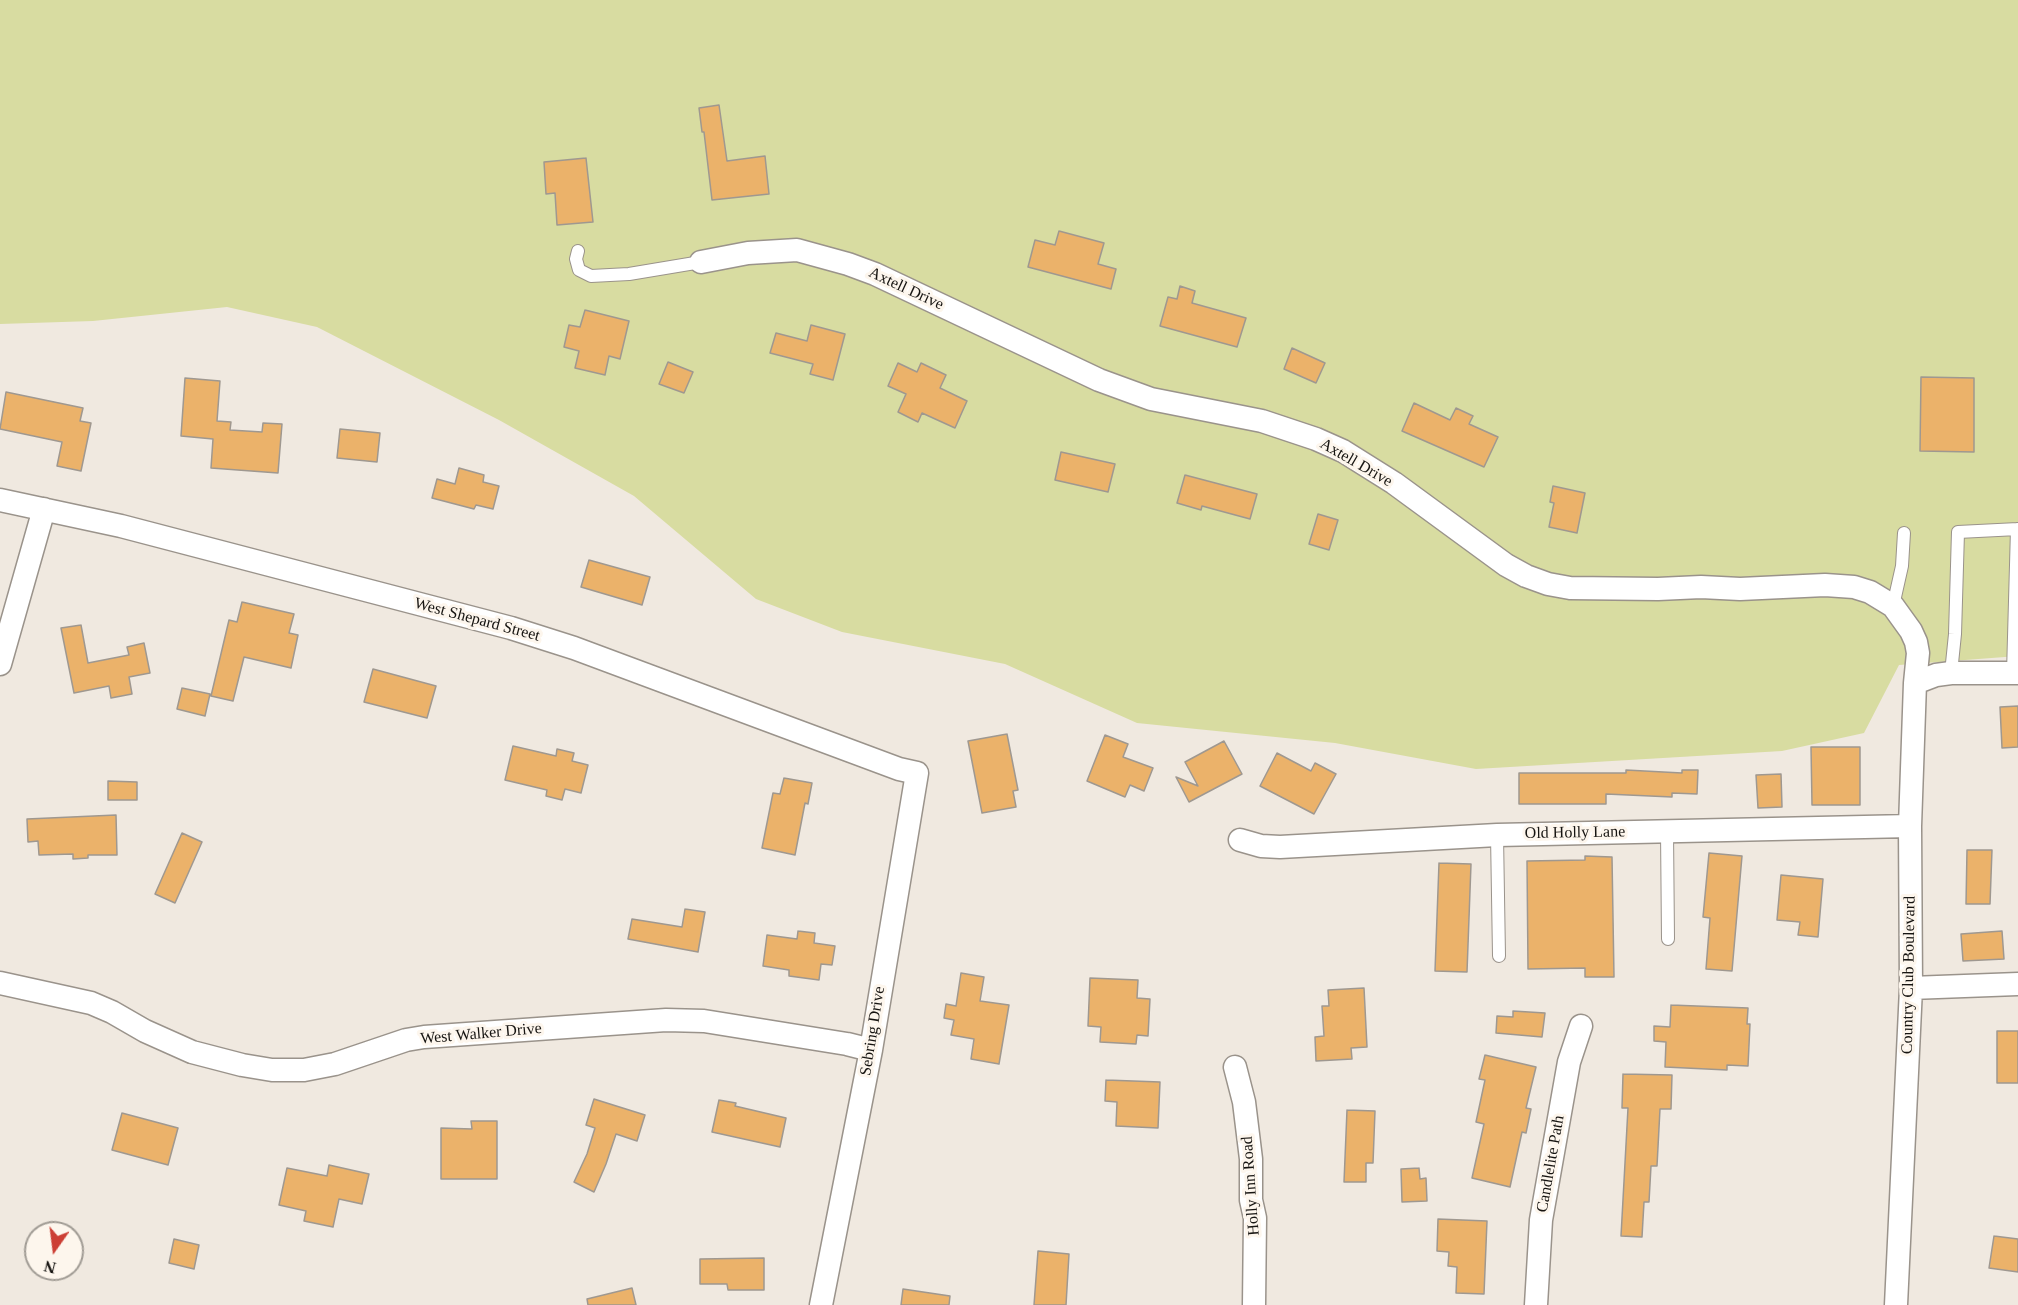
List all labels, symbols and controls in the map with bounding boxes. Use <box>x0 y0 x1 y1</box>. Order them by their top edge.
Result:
street label: Axtell Drive <box>865 263 947 315</box>
street label: Axtell Drive <box>1316 435 1396 491</box>
street label: West Shepard Street <box>412 594 542 646</box>
street label: Old Holly Lane <box>1525 823 1625 843</box>
street label: Country Club Boulevard <box>1898 896 1920 1054</box>
street label: Sebring Drive <box>856 985 890 1077</box>
street label: West Walker Drive <box>419 1019 543 1049</box>
street label: Candlelite Path <box>1533 1114 1569 1214</box>
street label: Holly Inn Road <box>1238 1136 1264 1236</box>
north arrow <box>24 1221 84 1281</box>
text: N <box>42 1257 58 1277</box>

